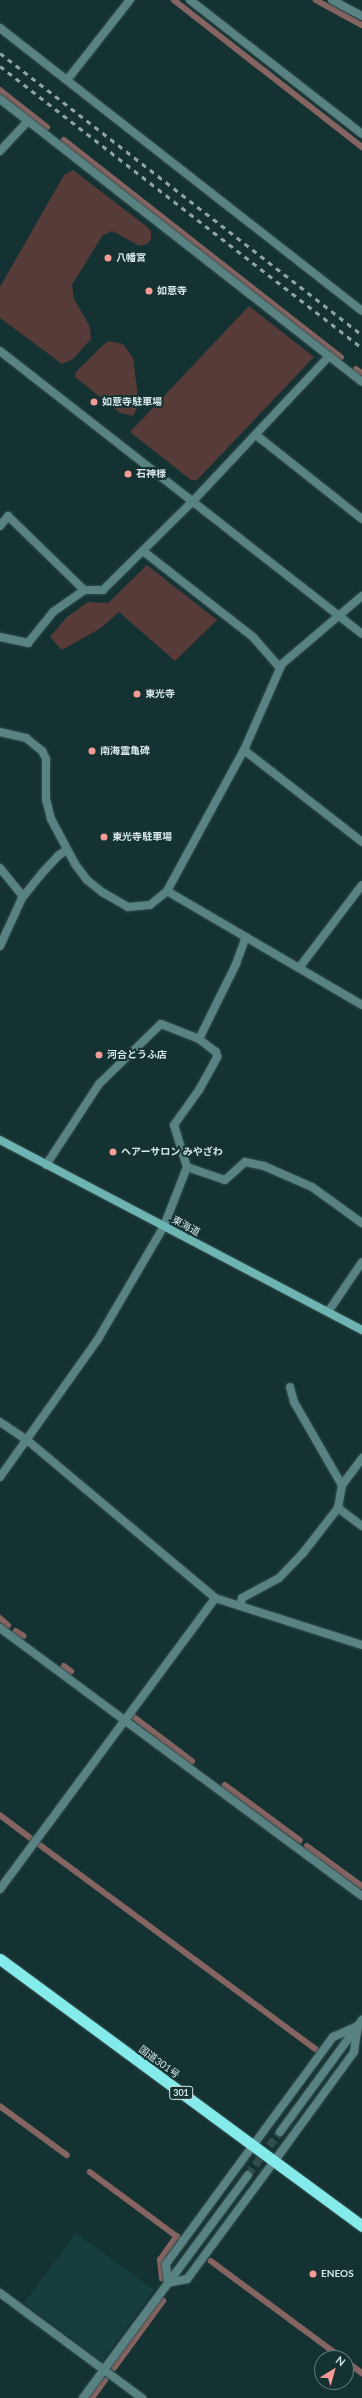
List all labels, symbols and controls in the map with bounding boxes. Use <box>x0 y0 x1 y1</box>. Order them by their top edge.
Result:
place label: 八幡宮 <box>116 252 146 264</box>
marker: 八幡宮 <box>103 253 113 263</box>
place label: 如意寺 <box>157 285 187 297</box>
marker: 如意寺 <box>144 286 154 296</box>
place label: 如意寺駐車場 <box>102 396 162 408</box>
marker: 如意寺駐車場 <box>89 397 99 407</box>
place label: 石神様 <box>136 468 166 480</box>
marker: 石神様 <box>123 469 133 479</box>
place label: 東光寺 <box>145 688 175 700</box>
marker: 東光寺 <box>132 689 142 699</box>
place label: 南海霊亀碑 <box>100 745 150 757</box>
marker: 南海霊亀碑 <box>87 746 97 756</box>
place label: 東光寺駐車場 <box>112 831 172 843</box>
marker: 東光寺駐車場 <box>99 832 109 842</box>
place label: 河合とうふ店 <box>107 1049 167 1061</box>
marker: 河合とうふ店 <box>94 1050 104 1060</box>
place label: ヘアーサロン みやざわ <box>121 1146 223 1158</box>
marker: ヘアーサロン みやざわ <box>108 1147 118 1157</box>
street label: 東海道 <box>170 1214 202 1238</box>
street label: 国道301号 <box>136 2043 182 2081</box>
road number: 301 <box>169 2086 193 2100</box>
place label: ENEOS <box>321 2268 354 2280</box>
marker: ENEOS <box>308 2269 318 2279</box>
north arrow <box>314 2350 354 2390</box>
text: N <box>334 2353 348 2369</box>

